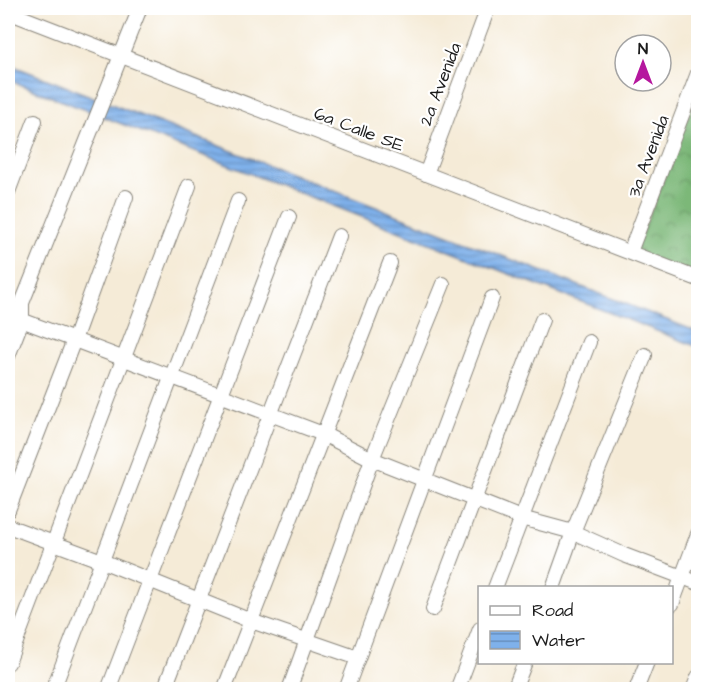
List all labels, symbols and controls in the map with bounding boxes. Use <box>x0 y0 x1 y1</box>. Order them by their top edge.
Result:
north arrow <box>613 33 673 93</box>
text: N <box>638 38 648 60</box>
street label: 2a Avenida <box>413 39 468 129</box>
street label: 6a Calle SE <box>310 101 408 158</box>
street label: 3a Avenida <box>621 111 676 201</box>
legend <box>478 586 673 664</box>
text: Road <box>532 598 573 623</box>
text: Water <box>532 628 585 653</box>

